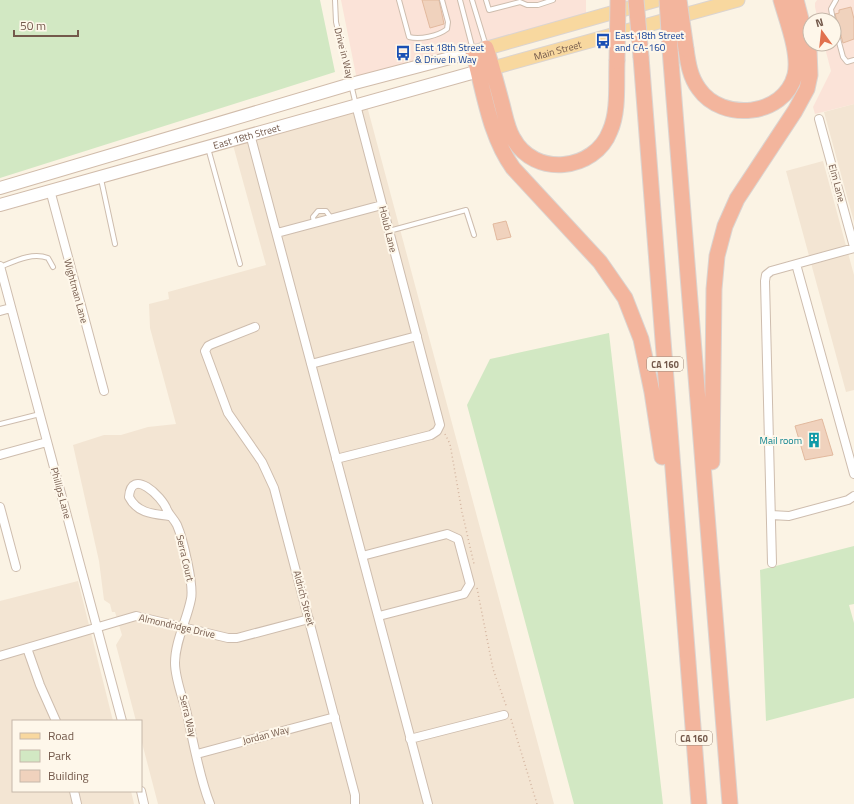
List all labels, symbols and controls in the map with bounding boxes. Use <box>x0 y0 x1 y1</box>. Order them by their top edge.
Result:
scale bar <box>14 12 78 38</box>
north arrow <box>802 12 842 52</box>
text: N <box>814 14 825 31</box>
text: 50 m <box>20 16 46 35</box>
street label: Drive in Way <box>330 26 358 80</box>
place label: East 18th Street and CA-160 <box>615 28 684 55</box>
bus stop icon: East 18th Street and CA-160 <box>594 32 612 50</box>
street label: Main Street <box>532 36 584 64</box>
place label: East 18th Street & Drive In Way <box>415 40 484 67</box>
bus stop icon: East 18th Street & Drive In Way <box>394 44 412 62</box>
street label: East 18th Street <box>211 119 282 153</box>
street label: Elm Lane <box>825 162 849 204</box>
street label: Holub Lane <box>375 204 401 254</box>
street label: Wightman Lane <box>60 257 92 325</box>
road number: CA 160 <box>647 357 683 371</box>
building icon: Mail room <box>805 431 823 449</box>
place label: Mail room <box>760 433 802 448</box>
street label: Phillips Lane <box>47 466 75 520</box>
street label: Serra Court <box>172 533 198 583</box>
street label: Aldrich Street <box>289 569 319 628</box>
street label: Almondridge Drive <box>137 610 217 642</box>
street label: Serra Way <box>176 693 201 739</box>
legend <box>12 720 142 792</box>
street label: Jordan Way <box>241 722 291 748</box>
text: Road <box>48 726 74 745</box>
road number: CA 160 <box>676 731 712 745</box>
text: Park <box>48 746 71 765</box>
text: Building <box>48 766 89 785</box>

